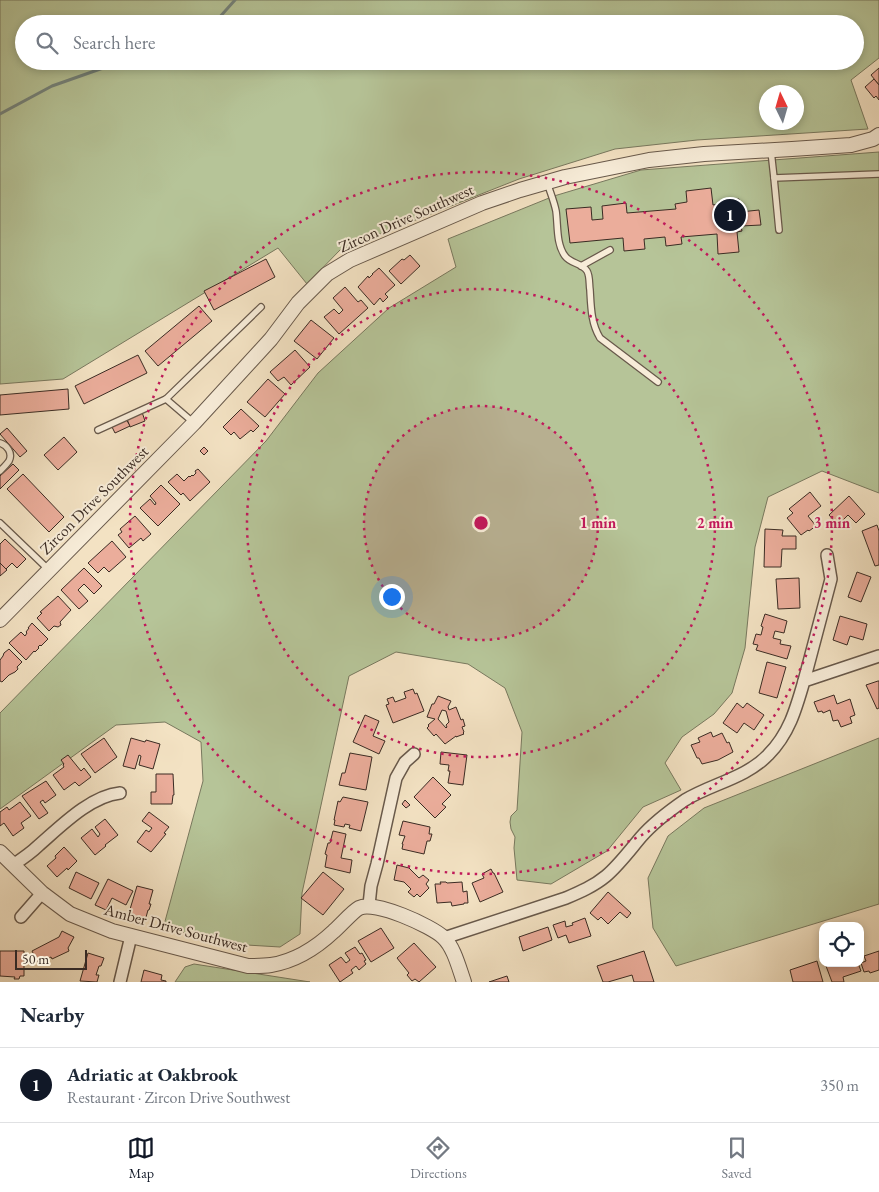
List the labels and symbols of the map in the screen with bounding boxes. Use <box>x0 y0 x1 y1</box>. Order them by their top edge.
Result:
north arrow <box>759 85 804 130</box>
street label: Zircon Drive Southwest <box>335 179 477 257</box>
pin: 1 <box>714 196 746 234</box>
street label: Zircon Drive Southwest <box>35 441 153 559</box>
text: 1 min <box>580 513 617 532</box>
text: 2 min <box>697 513 734 532</box>
text: 3 min <box>814 513 851 532</box>
centre of rings <box>472 514 490 532</box>
your location <box>379 584 405 610</box>
street label: Amber Drive Southwest <box>101 899 250 957</box>
scale bar <box>15 947 88 970</box>

